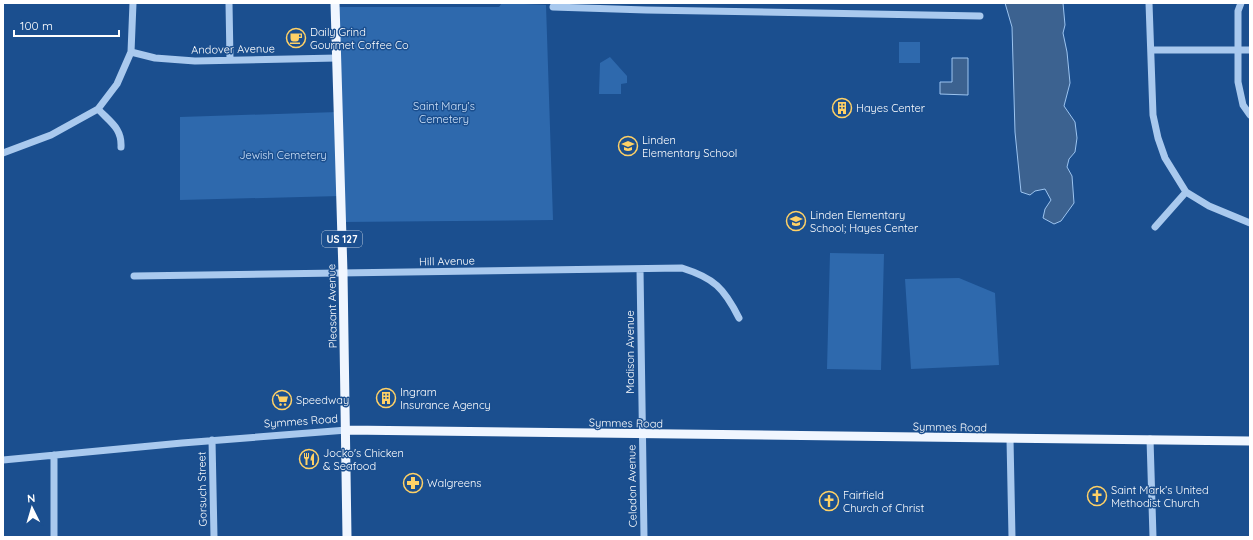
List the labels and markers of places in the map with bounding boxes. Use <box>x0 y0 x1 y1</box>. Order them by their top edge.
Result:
place label: Daily Grind Gourmet Coffee Co <box>310 25 409 52</box>
cafe icon: Daily Grind Gourmet Coffee Co <box>285 27 307 49</box>
building icon: Hayes Center <box>831 97 853 119</box>
place label: Hayes Center <box>856 101 926 115</box>
place label: Linden Elementary School <box>642 133 737 160</box>
school or university icon: Linden Elementary School <box>617 135 639 157</box>
place label: Linden Elementary School; Hayes Center <box>810 208 919 235</box>
school or university icon: Linden Elementary School; Hayes Center <box>785 210 807 232</box>
place label: Ingram Insurance Agency <box>400 385 491 412</box>
building icon: Ingram Insurance Agency <box>375 387 397 409</box>
supermarket icon: Speedway <box>271 389 293 411</box>
place label: Speedway <box>296 393 349 407</box>
place label: Jocko's Chicken & Seafood <box>323 446 404 473</box>
restaurant icon: Jocko's Chicken & Seafood <box>298 448 320 470</box>
pharmacy icon: Walgreens <box>402 472 424 494</box>
place label: Walgreens <box>427 476 481 490</box>
place label: Saint Mark’s United Methodist Church <box>1111 483 1209 510</box>
church icon: Saint Mark’s United Methodist Church <box>1086 485 1108 507</box>
place label: Fairfield Church of Christ <box>843 488 924 515</box>
church icon: Fairfield Church of Christ <box>818 490 840 512</box>

